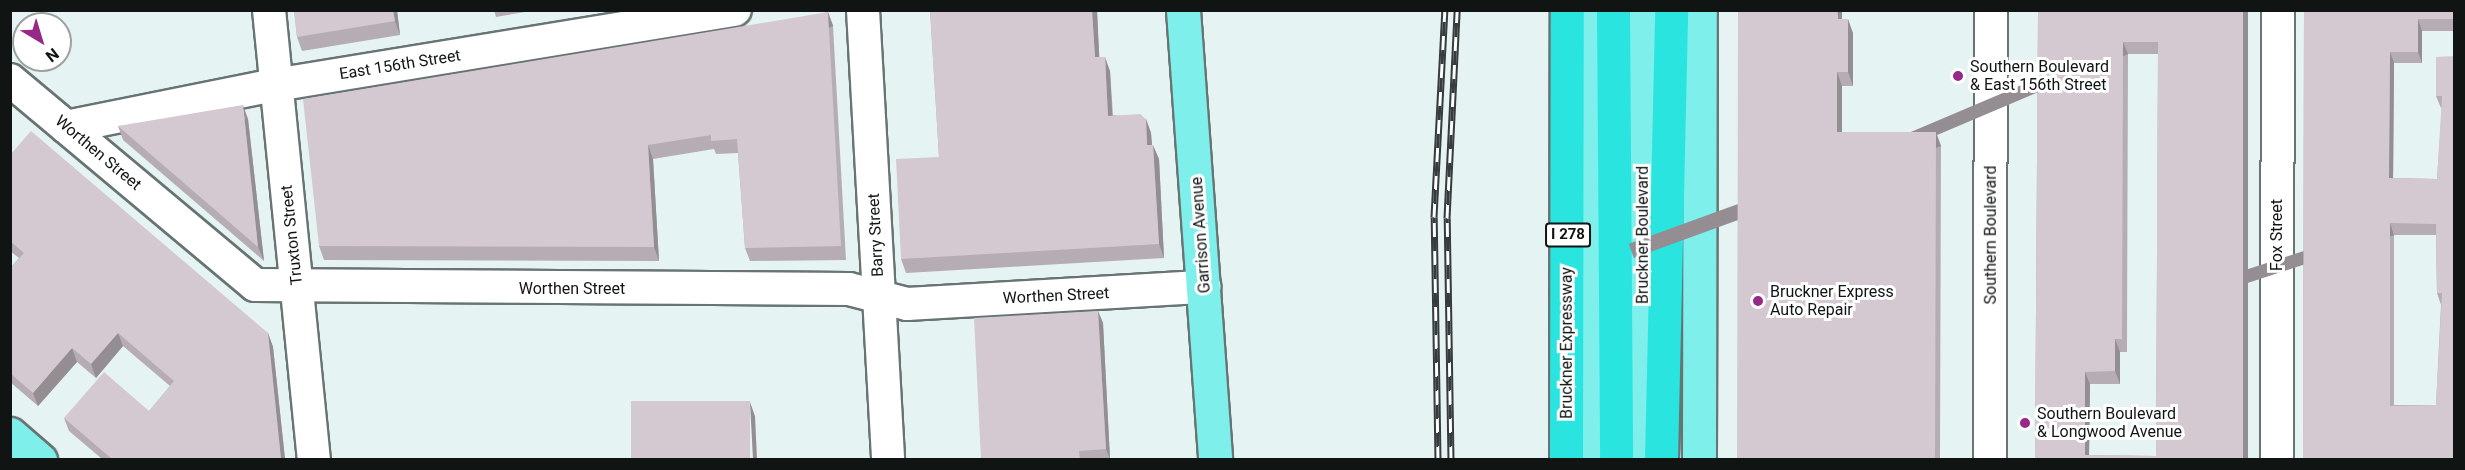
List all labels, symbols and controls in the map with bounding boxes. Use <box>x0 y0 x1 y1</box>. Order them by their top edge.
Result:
north arrow <box>12 12 72 72</box>
text: N <box>42 44 62 66</box>
street label: East 156th Street <box>338 46 462 84</box>
place label: Southern Boulevard & East 156th Street <box>1970 57 2109 95</box>
marker: Southern Boulevard & East 156th Street <box>1951 69 1965 83</box>
street label: Worthen Street <box>51 111 145 195</box>
street label: Southern Boulevard <box>1981 165 2001 305</box>
street label: Bruckner Boulevard <box>1633 166 1653 304</box>
street label: Garrison Avenue <box>1187 176 1215 294</box>
street label: Truxton Street <box>277 184 307 286</box>
street label: Barry Street <box>864 193 888 277</box>
street label: Fox Street <box>2267 199 2287 271</box>
road number: I 278 <box>1544 223 1592 247</box>
street label: Bruckner Expressway <box>1557 267 1577 419</box>
street label: Worthen Street <box>519 279 625 299</box>
place label: Bruckner Express Auto Repair <box>1770 282 1894 320</box>
street label: Worthen Street <box>1002 284 1110 308</box>
marker: Bruckner Express Auto Repair <box>1751 294 1765 308</box>
place label: Southern Boulevard & Longwood Avenue <box>2037 404 2182 442</box>
marker: Southern Boulevard & Longwood Avenue <box>2018 416 2032 430</box>

